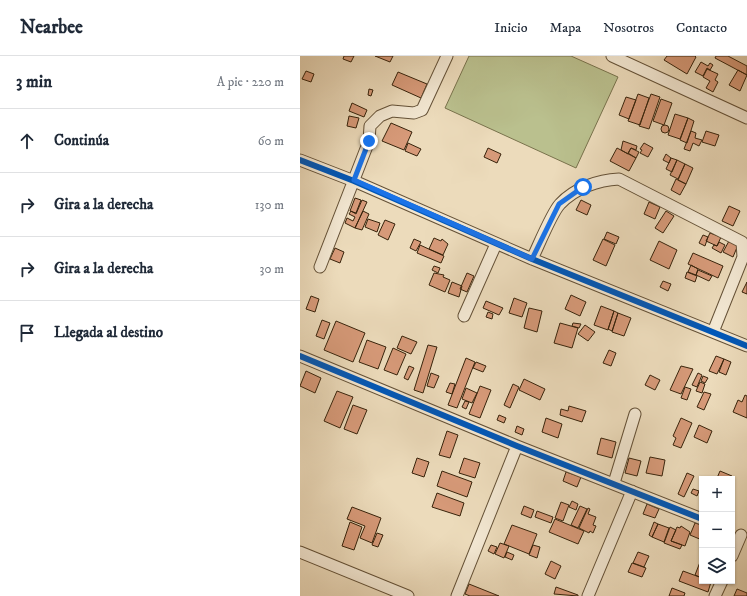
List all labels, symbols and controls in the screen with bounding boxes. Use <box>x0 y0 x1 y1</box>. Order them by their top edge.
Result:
text: Nearbee <box>20 16 83 39</box>
text: Inicio <box>494 19 527 37</box>
text: Mapa <box>549 19 581 37</box>
text: Nosotros <box>603 19 654 37</box>
text: Contacto <box>676 19 727 37</box>
text: 3 min <box>16 71 52 93</box>
text: A pie · 220 m <box>217 74 284 90</box>
icon: ahead <box>16 130 38 152</box>
text: Continúa <box>54 131 109 150</box>
route end <box>360 132 378 150</box>
text: 60 m <box>258 133 284 149</box>
route start <box>574 178 592 196</box>
icon: right <box>16 194 38 216</box>
text: Gira a la derecha <box>54 195 153 214</box>
text: 130 m <box>255 197 284 213</box>
icon: right <box>16 258 38 280</box>
text: Gira a la derecha <box>54 259 153 278</box>
text: 30 m <box>260 261 284 277</box>
icon: arrive <box>16 322 38 344</box>
text: Llegada al destino <box>54 323 163 342</box>
map controls <box>699 476 735 584</box>
button: + <box>699 476 735 512</box>
button: − <box>699 512 735 548</box>
button: layers <box>699 548 735 584</box>

